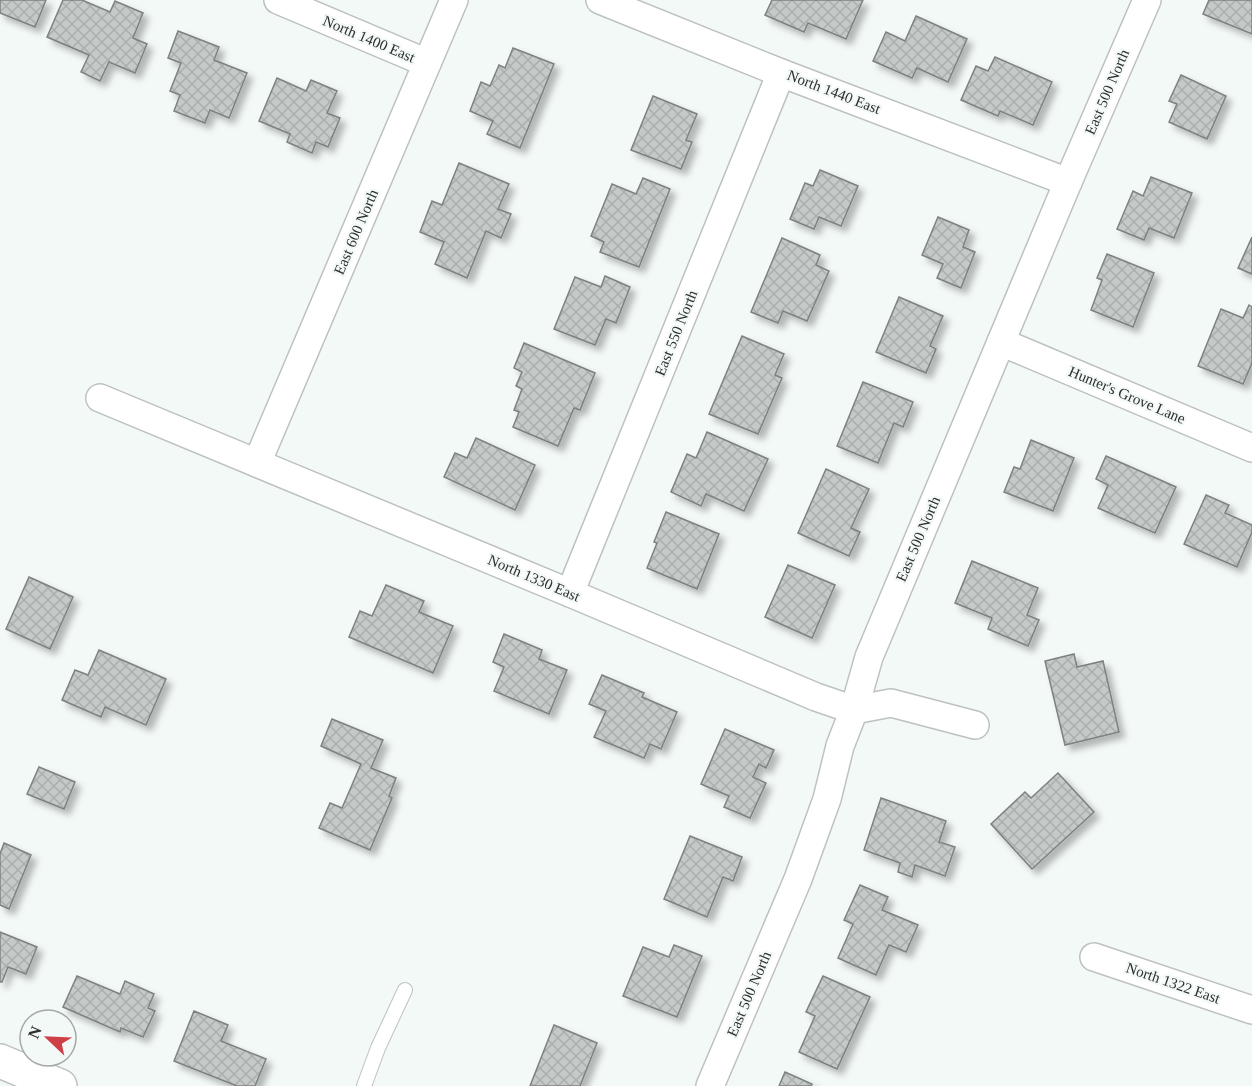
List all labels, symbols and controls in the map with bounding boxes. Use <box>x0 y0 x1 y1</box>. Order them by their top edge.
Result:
street label: North 1400 East <box>321 12 418 66</box>
street label: East 500 North <box>1082 47 1132 137</box>
street label: North 1440 East <box>785 67 884 117</box>
street label: East 600 North <box>331 187 381 277</box>
street label: East 550 North <box>652 287 701 378</box>
street label: Hunter's Grove Lane <box>1066 363 1188 427</box>
street label: East 500 North <box>893 494 943 584</box>
street label: North 1330 East <box>486 551 583 605</box>
street label: East 500 North <box>724 949 774 1039</box>
street label: North 1322 East <box>1124 959 1223 1007</box>
north arrow <box>18 1008 78 1068</box>
text: N <box>25 1023 45 1041</box>

